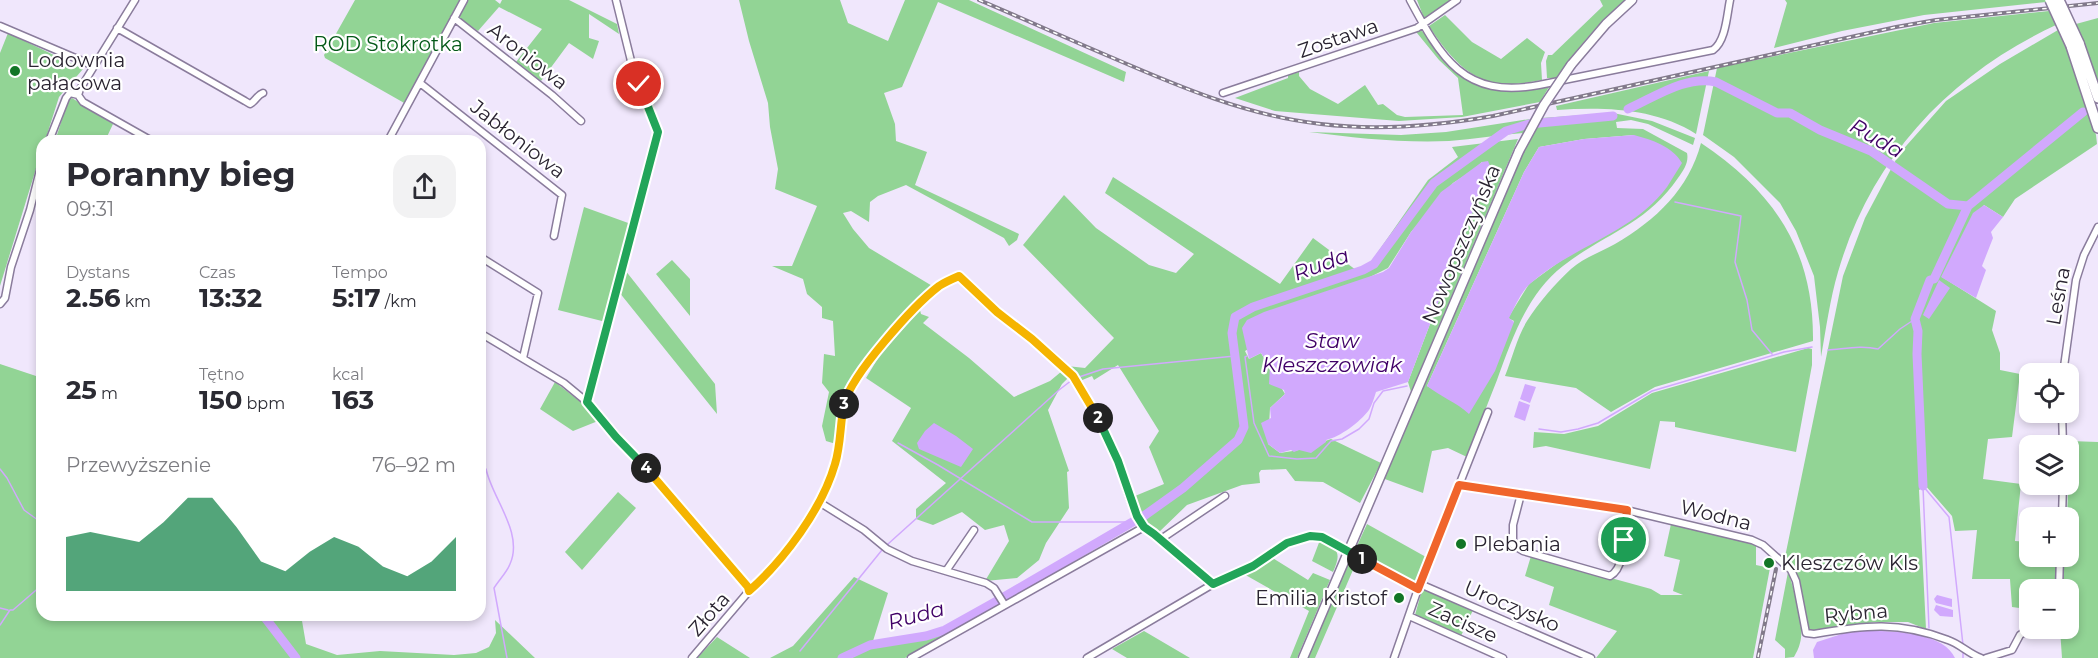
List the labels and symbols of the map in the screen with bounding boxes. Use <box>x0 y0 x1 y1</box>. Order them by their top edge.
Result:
street label: Zostawa <box>1295 13 1381 63</box>
street label: Aroniowa <box>483 17 573 95</box>
park label: ROD Stokrotka <box>313 32 463 56</box>
place label: Lodownia pałacowa <box>27 48 125 95</box>
pin <box>613 58 664 109</box>
marker: Lodownia pałacowa <box>8 64 22 78</box>
street label: Jabłoniowa <box>465 94 570 183</box>
water label: Ruda <box>1846 113 1908 163</box>
street label: Nowopszczyńska <box>1417 161 1505 327</box>
water label: Ruda <box>1290 242 1352 286</box>
street label: Leśna <box>2041 265 2075 327</box>
water label: Staw Kleszczowiak <box>1262 328 1403 377</box>
pin: 3 <box>829 389 859 419</box>
pin: 2 <box>1083 403 1113 433</box>
pin: 4 <box>631 453 661 483</box>
street label: Wodna <box>1678 495 1754 535</box>
pin <box>1598 514 1649 565</box>
place label: Plebania <box>1473 532 1561 556</box>
marker: Plebania <box>1454 537 1468 551</box>
pin: 1 <box>1347 544 1377 574</box>
place label: Kleszczów Kls <box>1781 551 1918 575</box>
marker: Kleszczów Kls <box>1762 556 1776 570</box>
street label: Uroczysko <box>1461 575 1563 637</box>
place label: Emilia Kristof <box>1255 586 1388 610</box>
street label: Złota <box>683 587 735 641</box>
marker: Emilia Kristof <box>1392 591 1406 605</box>
water label: Ruda <box>885 595 947 635</box>
street label: Zacisze <box>1425 596 1501 648</box>
street label: Rybna <box>1823 598 1889 628</box>

